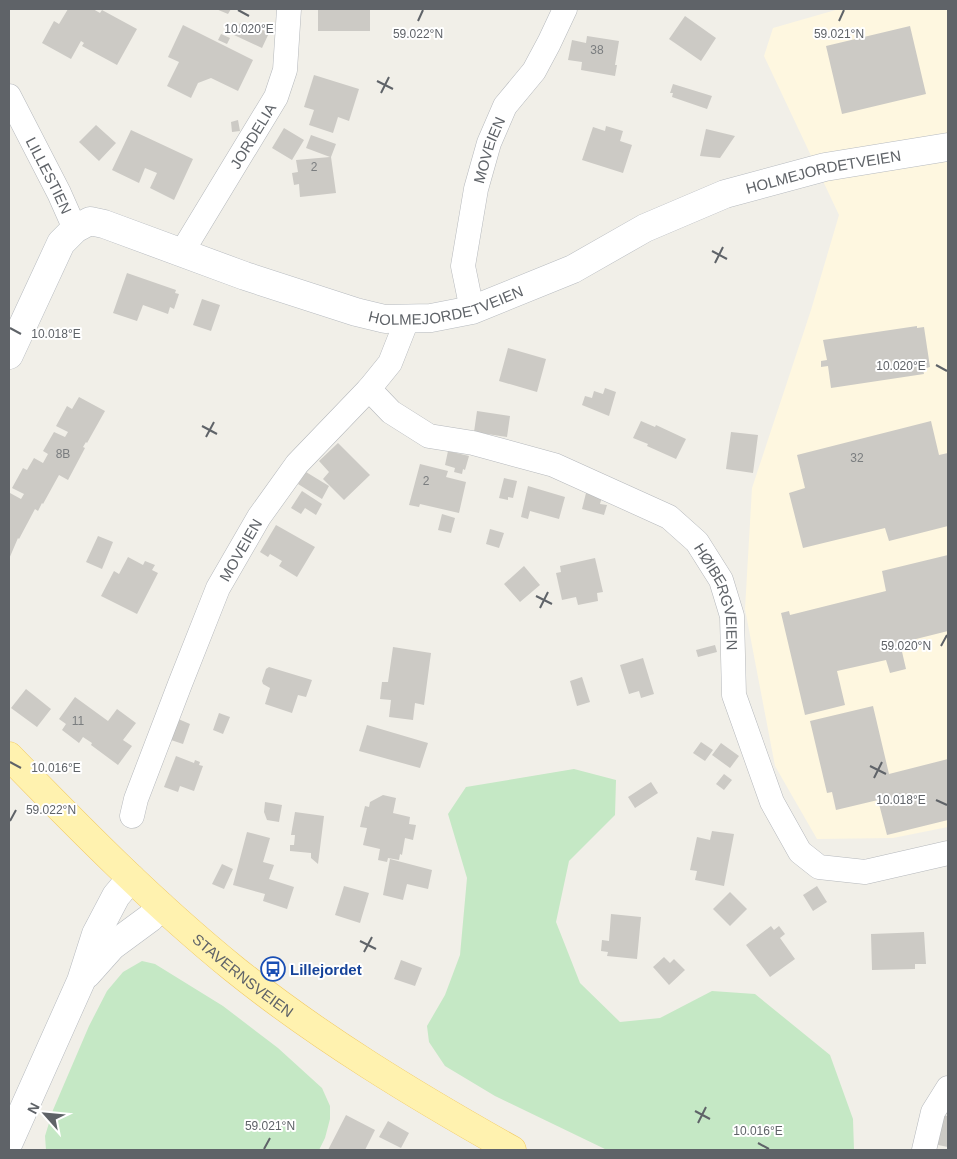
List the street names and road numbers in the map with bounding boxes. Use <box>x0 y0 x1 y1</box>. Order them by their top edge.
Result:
street label: JORDELIA <box>226 100 279 172</box>
street label: MOVEIEN <box>470 114 508 185</box>
street label: LILLESTIEN <box>23 134 76 216</box>
street label: HOLMEJORDETVEIEN <box>744 146 902 197</box>
street label: HOLMEJORDETVEIEN <box>367 282 525 328</box>
street label: MOVEIEN <box>215 516 265 584</box>
street label: HØIBERGVEIEN <box>691 540 741 651</box>
street label: STAVERNSVEIEN <box>189 930 297 1020</box>

